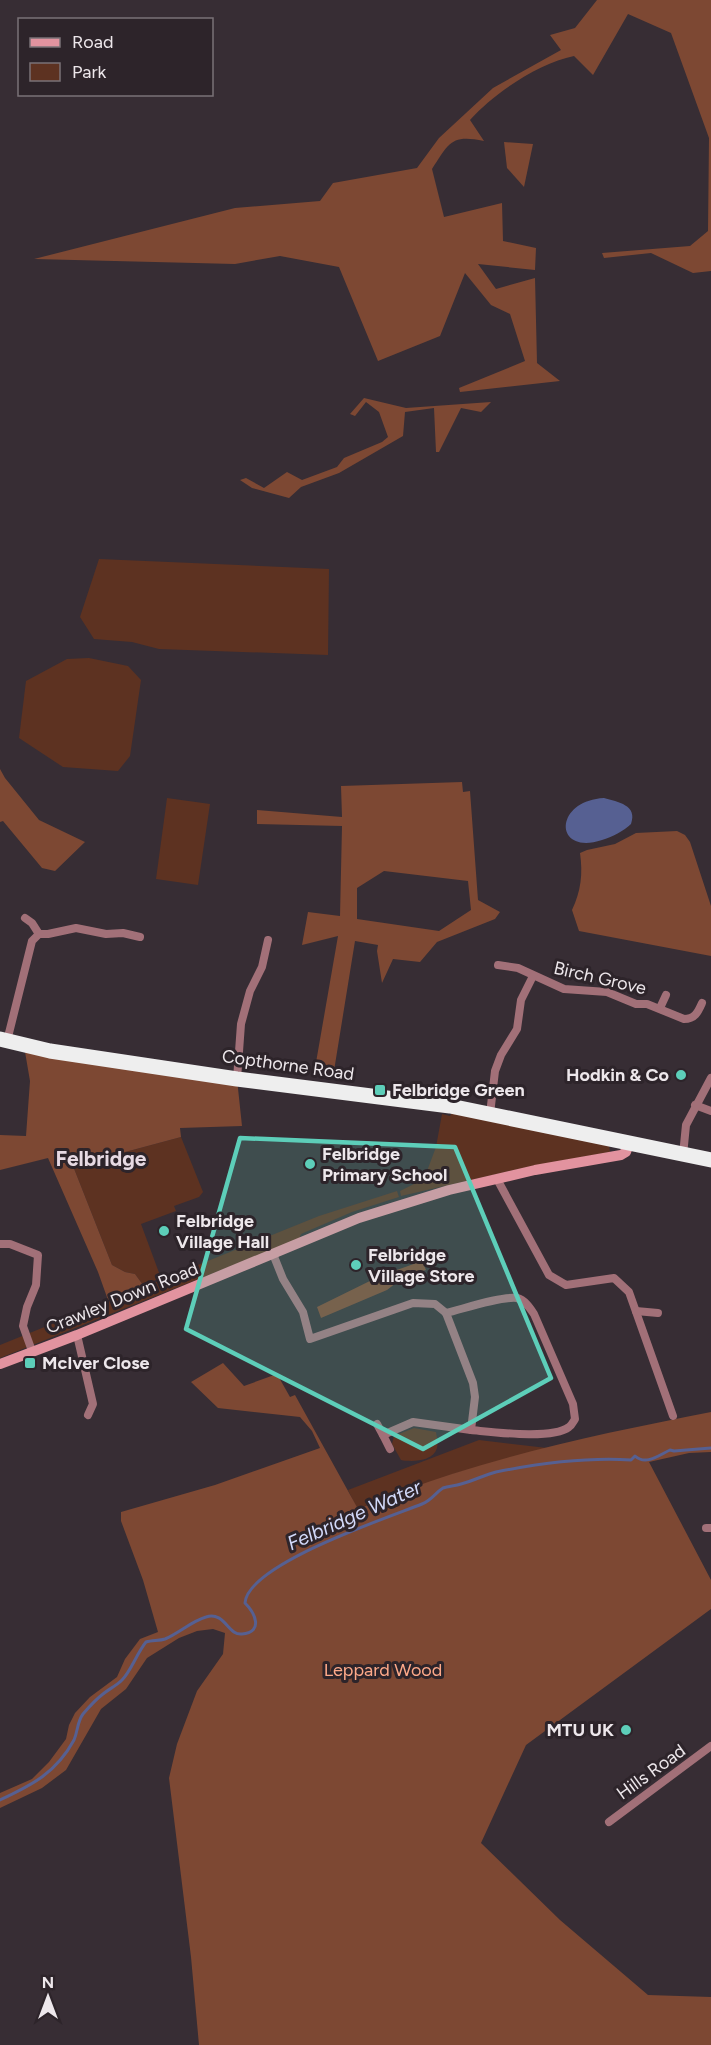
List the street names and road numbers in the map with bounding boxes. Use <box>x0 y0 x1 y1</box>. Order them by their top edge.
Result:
street label: Birch Grove <box>552 957 649 999</box>
street label: Copthorne Road <box>221 1045 355 1085</box>
street label: Crawley Down Road <box>43 1257 201 1339</box>
street label: Hills Road <box>612 1740 690 1804</box>

